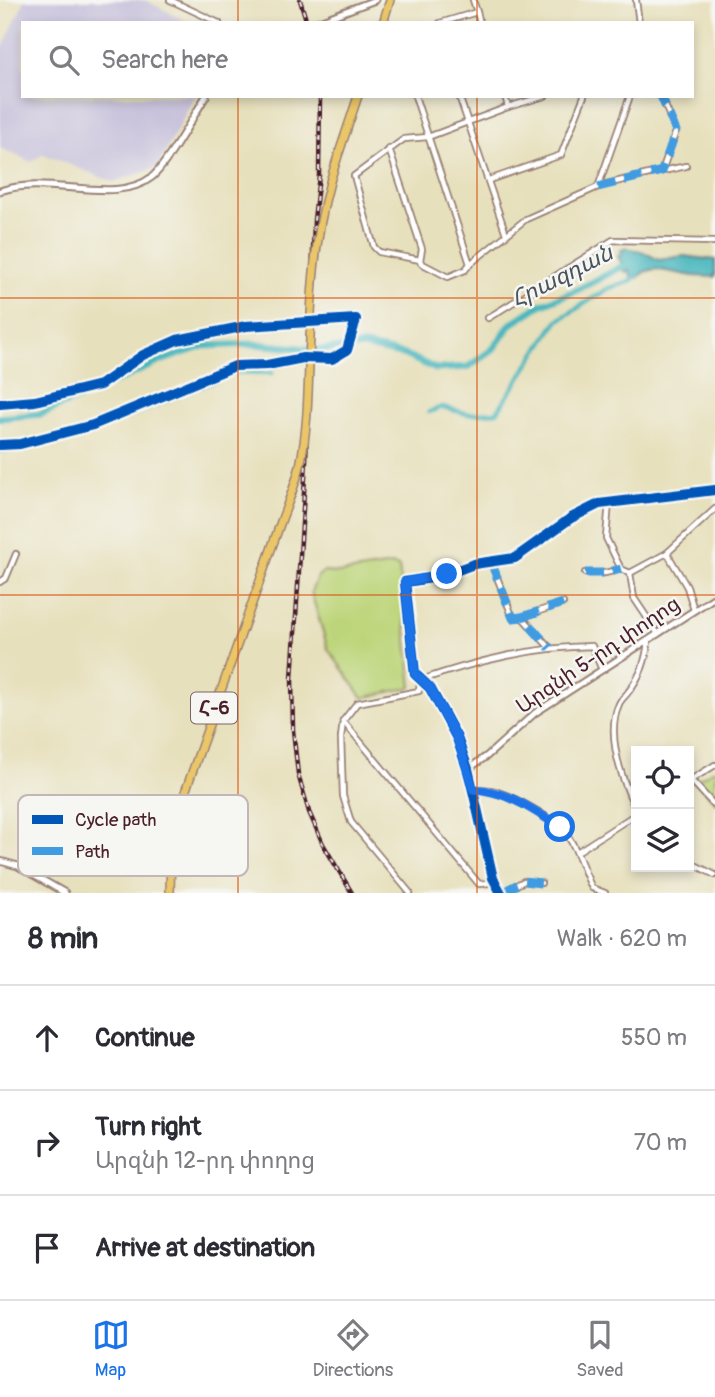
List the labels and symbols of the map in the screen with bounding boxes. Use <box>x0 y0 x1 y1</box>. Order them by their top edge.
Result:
water label: Հրազդան <box>506 238 619 314</box>
route end <box>431 558 462 589</box>
street label: Արզնի 5-րդ փողոց <box>511 590 685 720</box>
road number: Հ-6 <box>191 692 237 723</box>
legend <box>18 795 248 876</box>
text: Cycle path <box>75 808 156 832</box>
route start <box>544 811 575 842</box>
text: Path <box>75 840 110 864</box>

